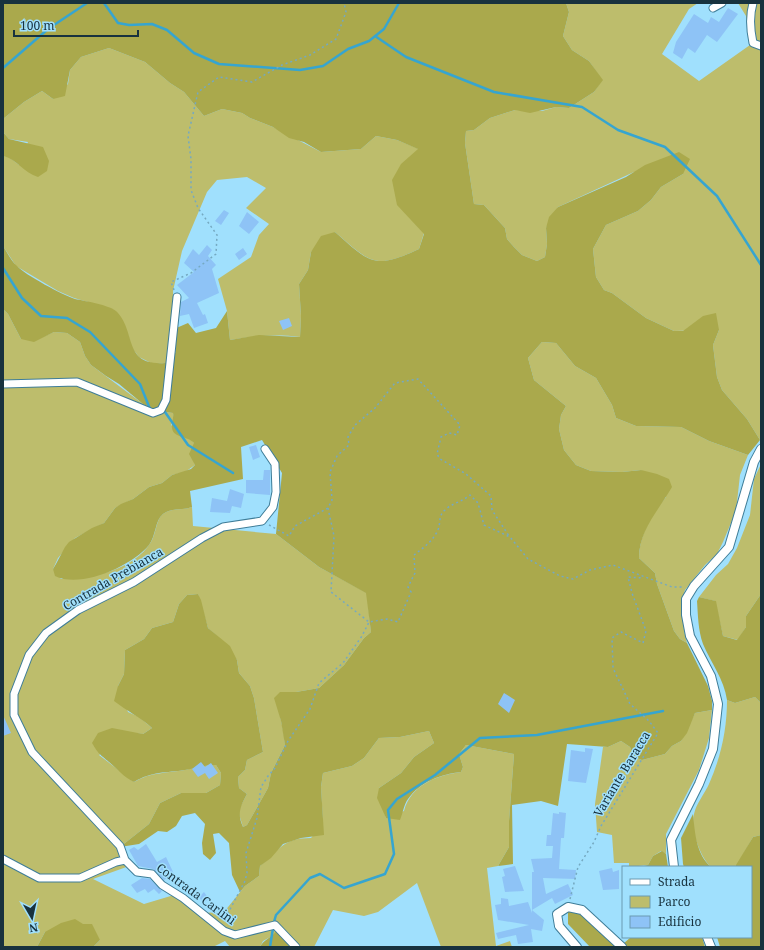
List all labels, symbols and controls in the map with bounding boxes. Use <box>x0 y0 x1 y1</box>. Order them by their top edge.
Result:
scale bar <box>14 12 138 38</box>
text: 100 m <box>20 17 55 34</box>
street label: Contrada Prebianca <box>59 543 166 614</box>
street label: Variante Baracca <box>589 727 654 820</box>
street label: Contrada Carlini <box>153 859 240 928</box>
legend <box>622 866 752 938</box>
text: Strada <box>658 873 695 890</box>
text: Parco <box>658 893 691 910</box>
north arrow <box>12 898 52 938</box>
text: Edificio <box>658 913 701 930</box>
text: N <box>28 920 39 937</box>

